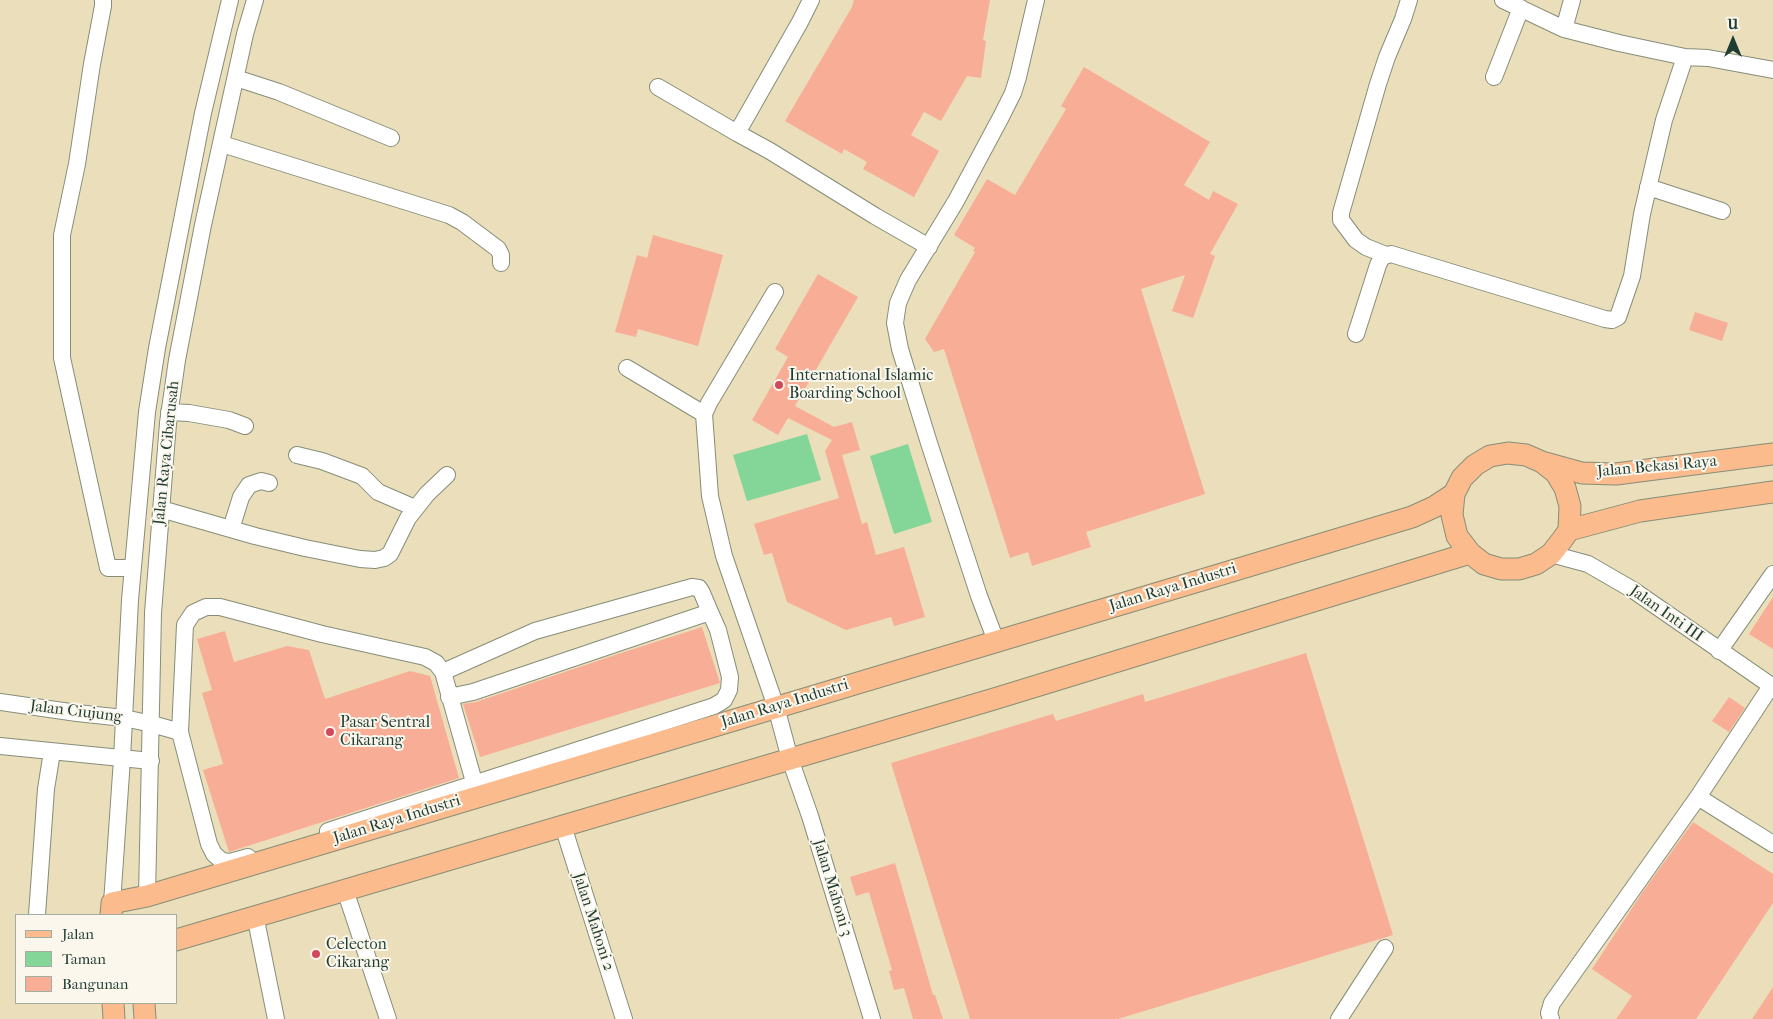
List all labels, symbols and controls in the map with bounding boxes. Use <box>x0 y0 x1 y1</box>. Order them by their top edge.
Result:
north arrow <box>1708 15 1758 65</box>
text: U <box>1728 16 1738 33</box>
place label: International Islamic Boarding School <box>789 366 933 404</box>
marker: International Islamic Boarding School <box>773 379 785 391</box>
street label: Jalan Raya Cibarusah <box>150 380 184 526</box>
street label: Jalan Bekasi Raya <box>1596 452 1718 482</box>
street label: Jalan Raya Industri <box>1107 560 1239 616</box>
street label: Jalan Inti III <box>1625 582 1707 646</box>
street label: Jalan Raya Industri <box>719 676 851 732</box>
street label: Jalan Ciujung <box>29 697 123 727</box>
place label: Pasar Sentral Cikarang <box>340 713 430 751</box>
marker: Pasar Sentral Cikarang <box>324 726 336 738</box>
street label: Jalan Raya Industri <box>331 792 463 848</box>
street label: Jalan Mahoni 3 <box>808 837 856 939</box>
street label: Jalan Mahoni 2 <box>568 870 618 974</box>
legend <box>15 914 178 1004</box>
text: Jalan <box>62 925 94 943</box>
place label: Celecton Cikarang <box>326 935 389 973</box>
marker: Celecton Cikarang <box>310 948 322 960</box>
text: Taman <box>62 950 106 968</box>
text: Bangunan <box>62 975 129 993</box>

